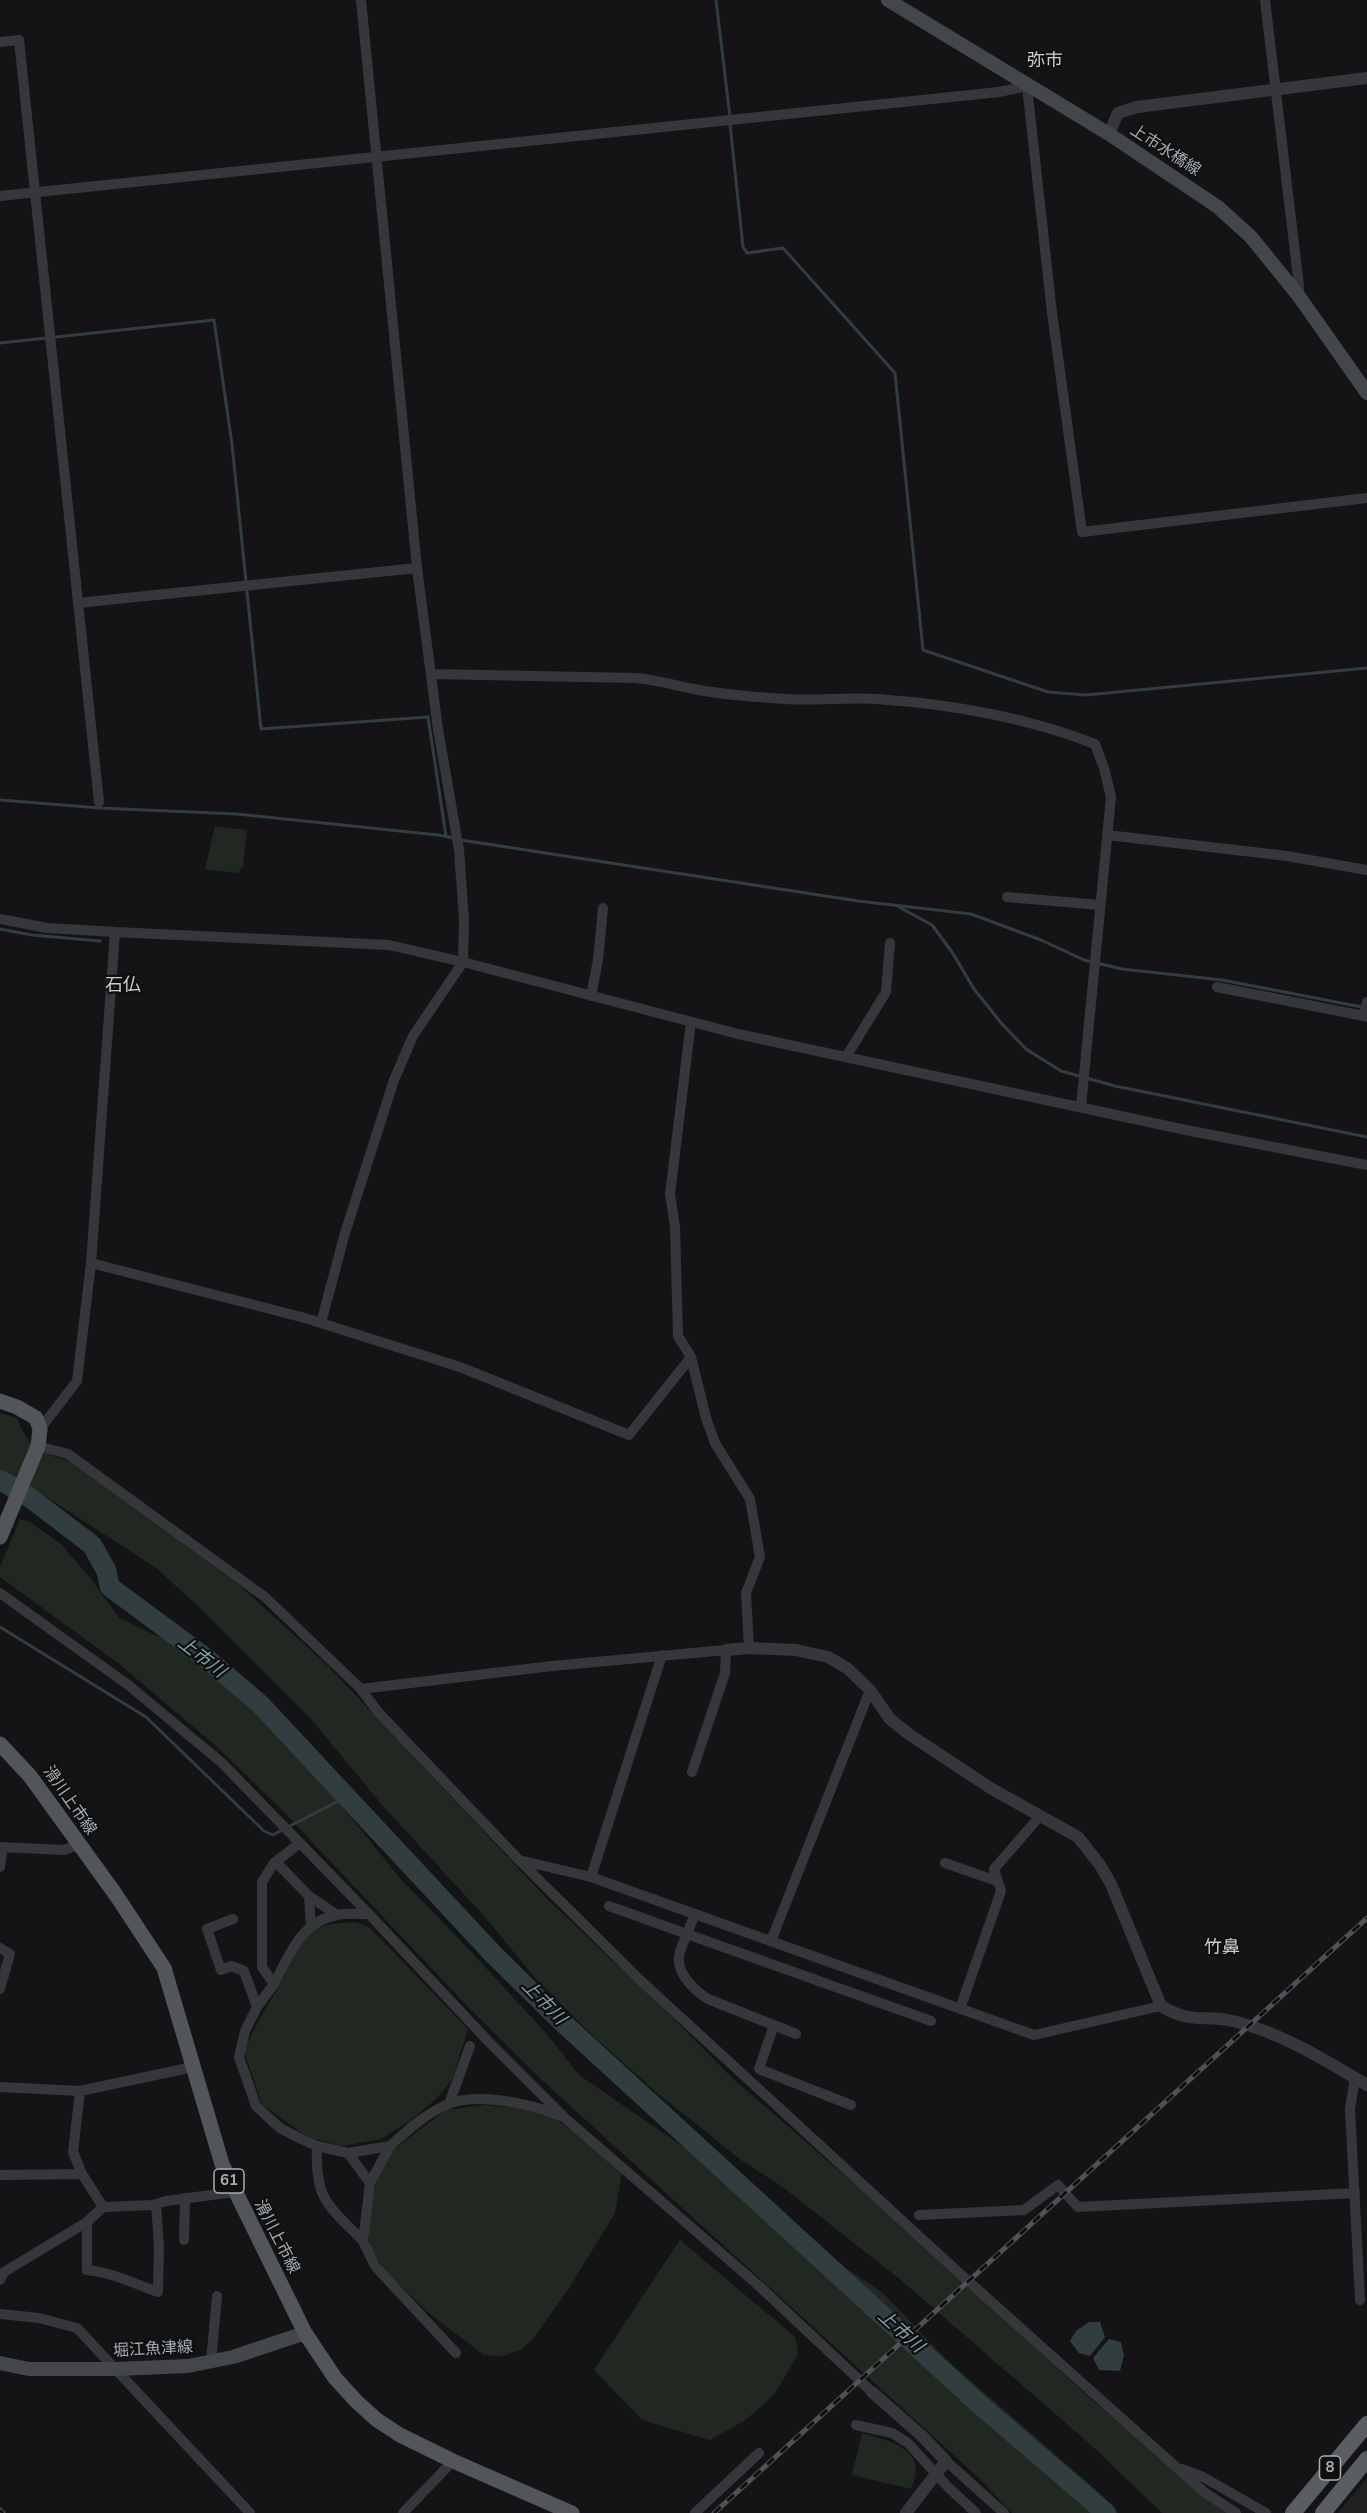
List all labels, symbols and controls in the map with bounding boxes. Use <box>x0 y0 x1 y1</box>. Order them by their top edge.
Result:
district label: 弥市 <box>1027 51 1063 73</box>
street label: 上市水橋線 <box>1126 121 1204 181</box>
district label: 石仏 <box>105 976 141 998</box>
water label: 上市川 <box>173 1633 229 1683</box>
street label: 滑川上市線 <box>38 1763 100 1839</box>
district label: 竹鼻 <box>1204 1938 1240 1960</box>
water label: 上市川 <box>516 1976 570 2030</box>
road number: 61 <box>214 2169 244 2193</box>
street label: 滑川上市線 <box>249 2197 303 2277</box>
water label: 上市川 <box>873 2306 927 2358</box>
street label: 堀江魚津線 <box>113 2338 193 2362</box>
road number: 8 <box>1320 2456 1340 2480</box>

